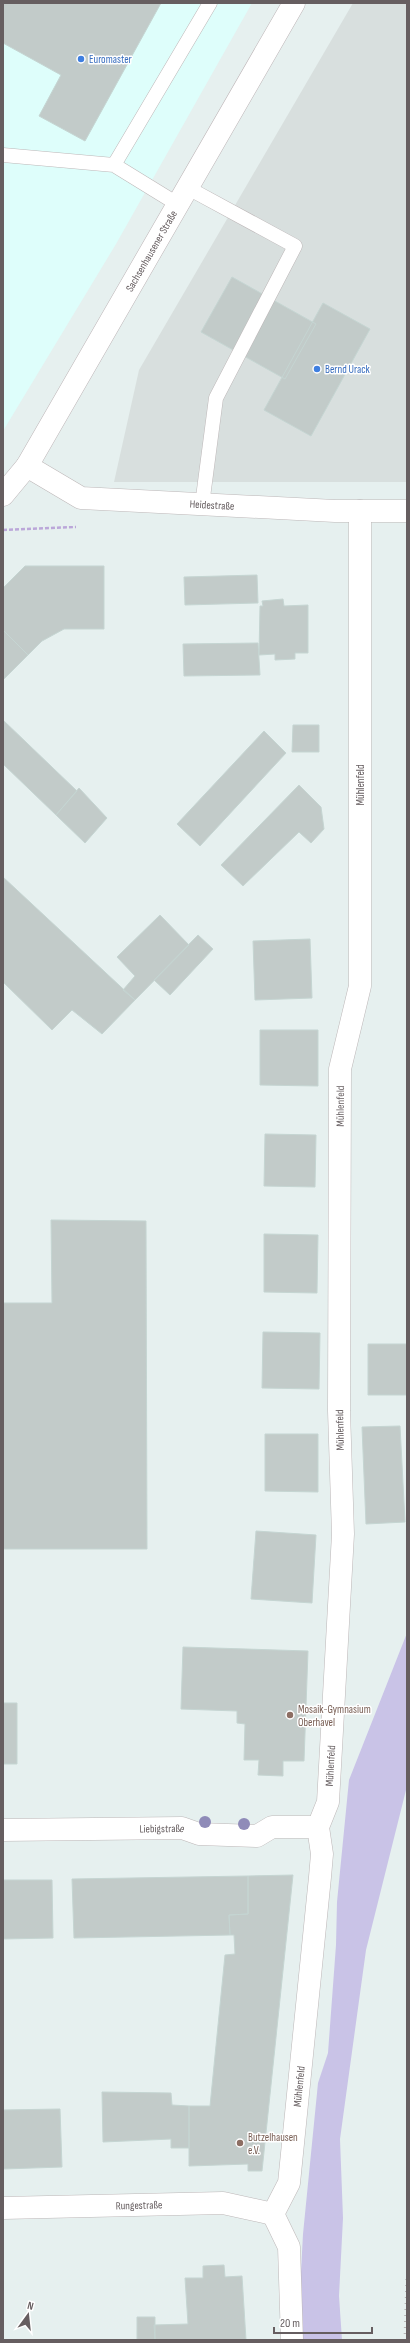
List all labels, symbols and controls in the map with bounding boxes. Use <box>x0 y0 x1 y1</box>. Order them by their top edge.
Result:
place label: Euromaster <box>89 53 132 66</box>
marker: Euromaster <box>76 54 86 64</box>
street label: Sachsenhausener Straße <box>123 208 180 294</box>
place label: Bernd Urack <box>325 363 371 376</box>
marker: Bernd Urack <box>312 364 322 374</box>
street label: Heidestraße <box>189 497 235 512</box>
street label: Mühlenfeld <box>354 764 367 806</box>
street label: Mühlenfeld <box>333 1085 346 1127</box>
street label: Mühlenfeld <box>333 1409 347 1451</box>
place label: Mosaik-Gymnasium Oberhavel <box>298 1703 371 1729</box>
marker: Mosaik-Gymnasium Oberhavel <box>285 1710 295 1720</box>
street label: Mühlenfeld <box>322 1745 338 1787</box>
street label: Liebigstraße <box>139 1821 187 1835</box>
street label: Mühlenfeld <box>290 2065 307 2107</box>
place label: Butzelhausen e.V. <box>248 2131 298 2157</box>
marker: Butzelhausen e.V. <box>235 2138 245 2148</box>
street label: Rungestraße <box>115 2198 163 2212</box>
north arrow <box>8 2295 48 2335</box>
text: N <box>26 2299 35 2313</box>
scale bar <box>274 2309 372 2335</box>
text: 20 m <box>280 2316 300 2331</box>

